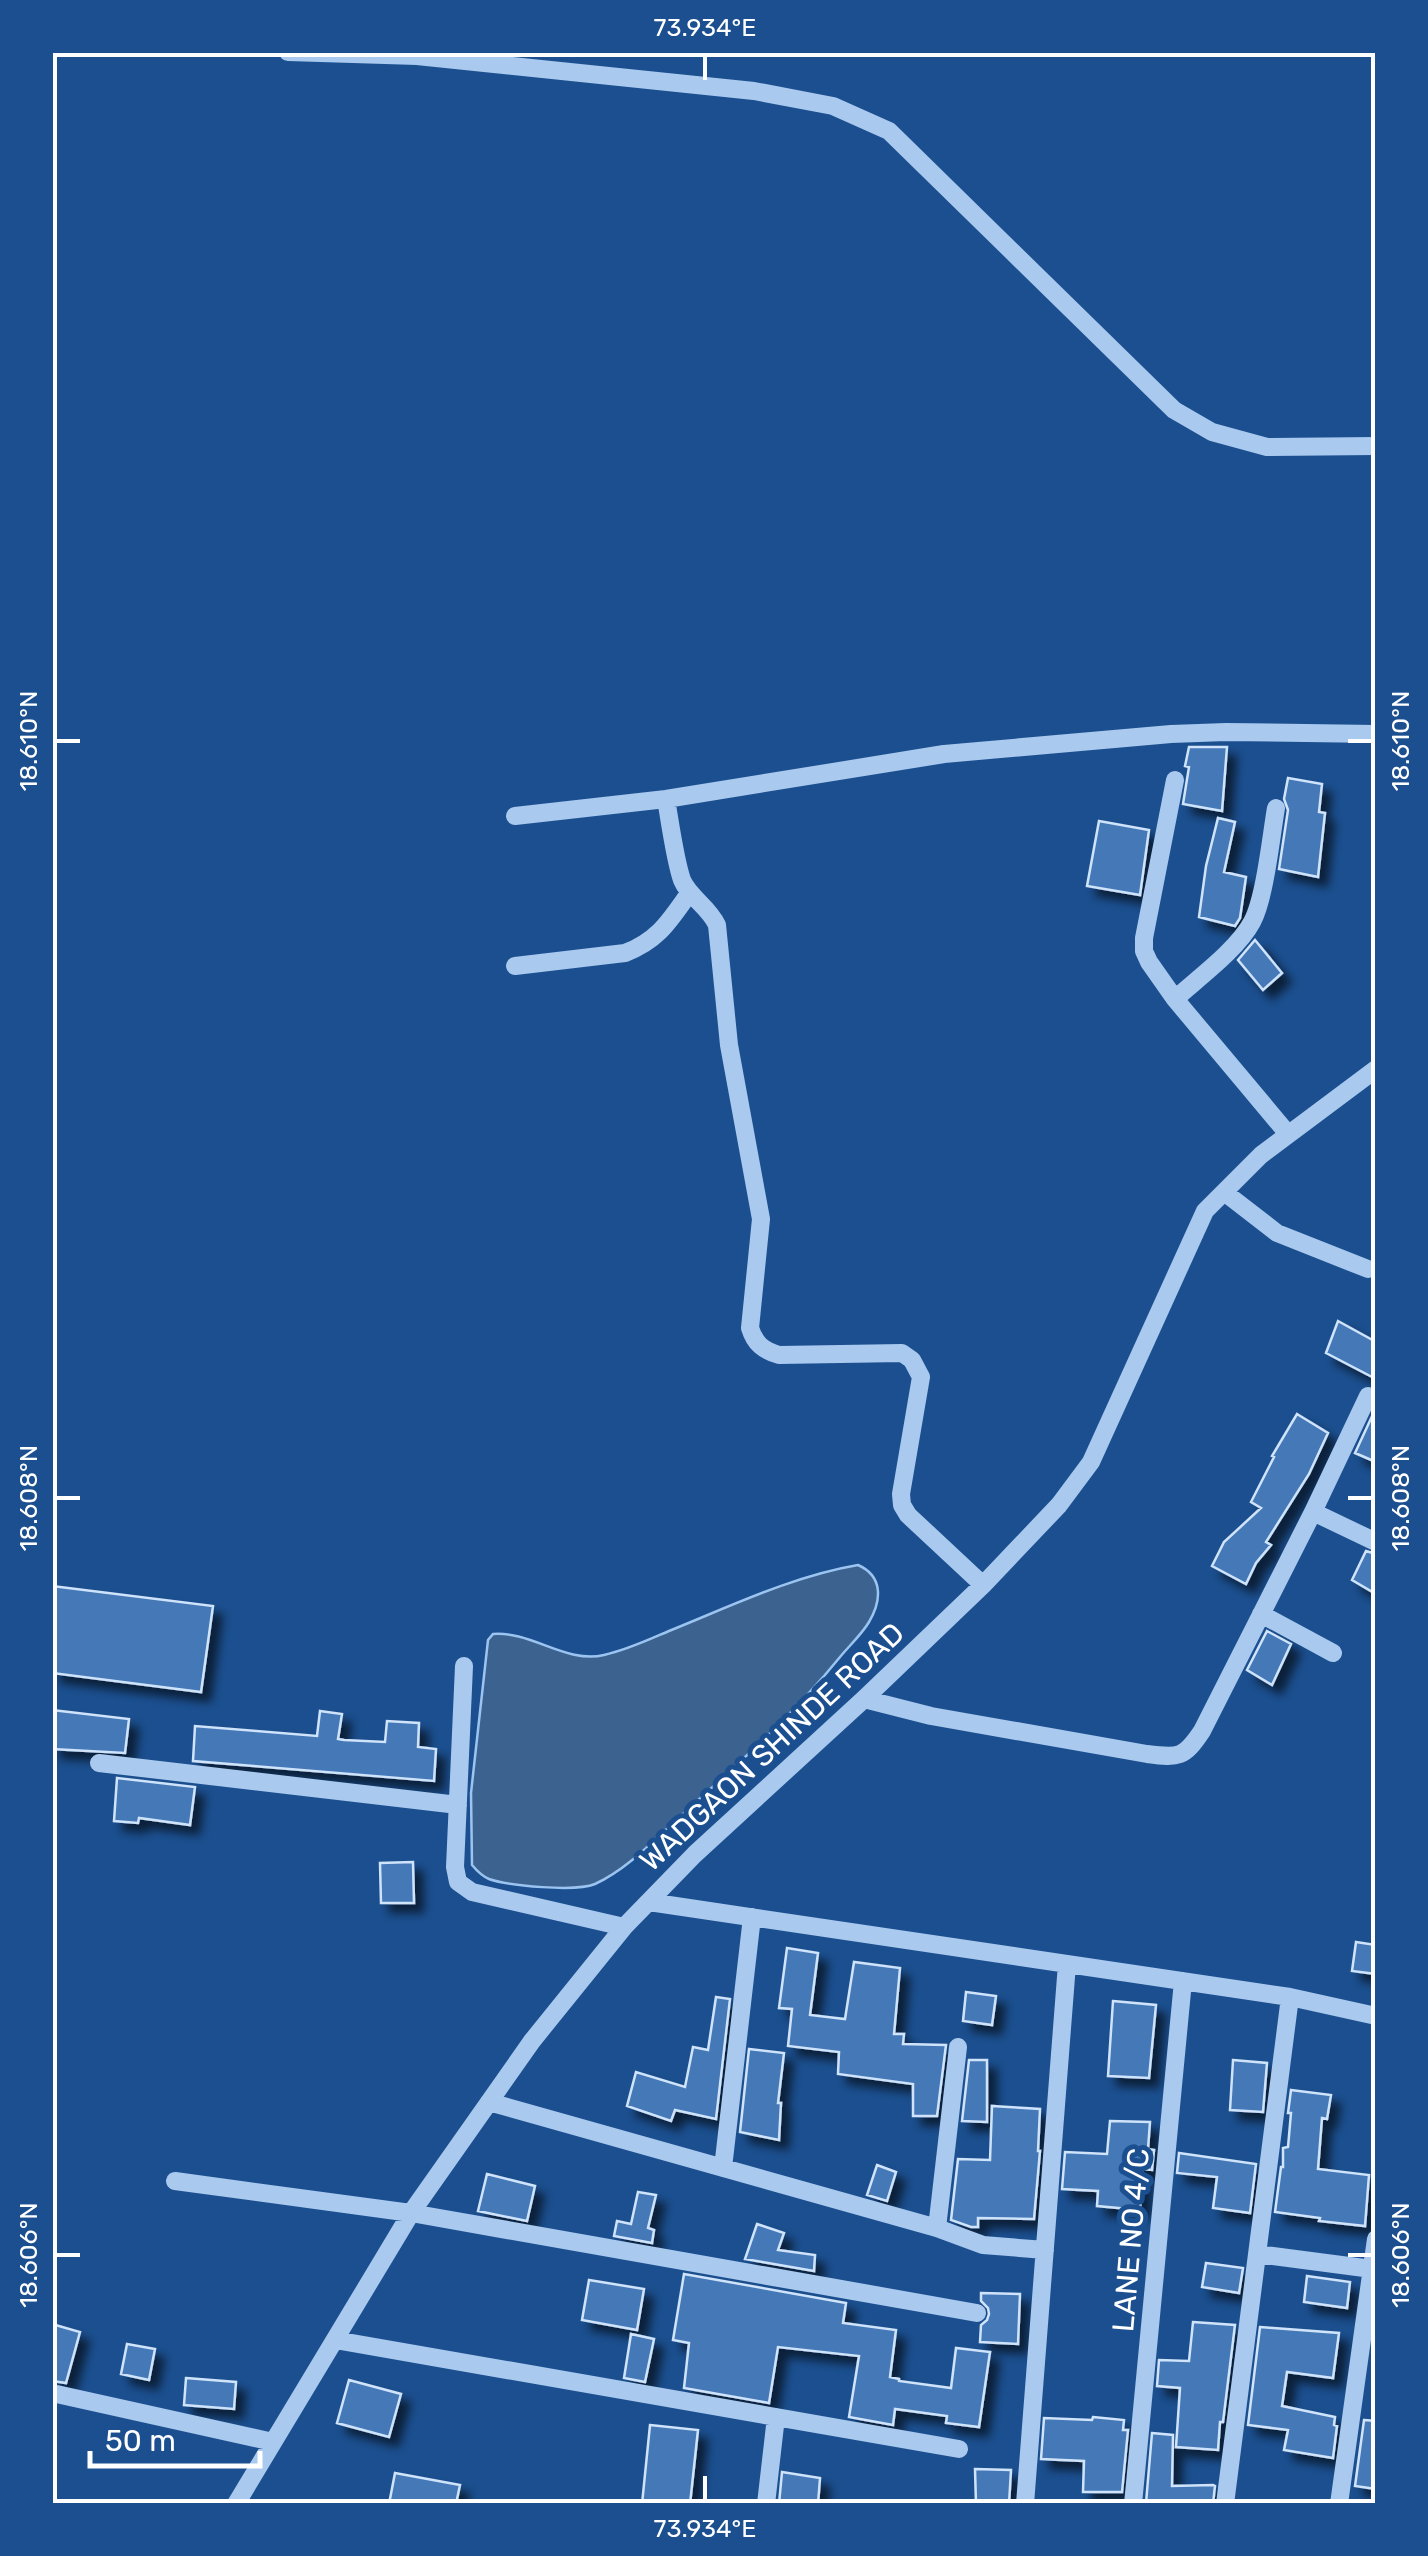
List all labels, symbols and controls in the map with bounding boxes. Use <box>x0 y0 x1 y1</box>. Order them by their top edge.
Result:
text: 73.934°E <box>654 13 756 42</box>
text: 18.610°N <box>14 691 43 791</box>
text: 18.610°N <box>1386 691 1415 791</box>
text: 18.608°N <box>14 1445 43 1551</box>
text: 18.608°N <box>1386 1445 1415 1551</box>
street label: WADGAON SHINDE ROAD <box>633 1615 911 1879</box>
street label: LANE NO 4/C <box>1105 2147 1157 2333</box>
text: 18.606°N <box>14 2202 43 2308</box>
text: 18.606°N <box>1386 2202 1415 2308</box>
scale bar <box>90 2406 260 2468</box>
text: 50 m <box>105 2423 176 2459</box>
text: 73.934°E <box>654 2514 756 2543</box>

